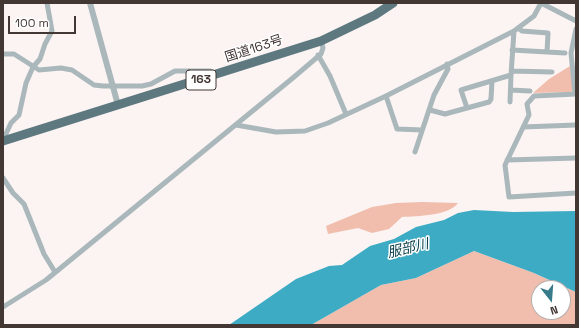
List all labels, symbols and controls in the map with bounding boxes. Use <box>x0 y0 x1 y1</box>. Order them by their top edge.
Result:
scale bar <box>10 8 78 34</box>
text: 100 m <box>15 15 49 31</box>
street label: 国道163号 <box>223 32 285 66</box>
road number: 163 <box>186 70 216 90</box>
water label: 服部川 <box>386 236 430 262</box>
north arrow <box>531 280 571 320</box>
text: N <box>549 303 560 318</box>

